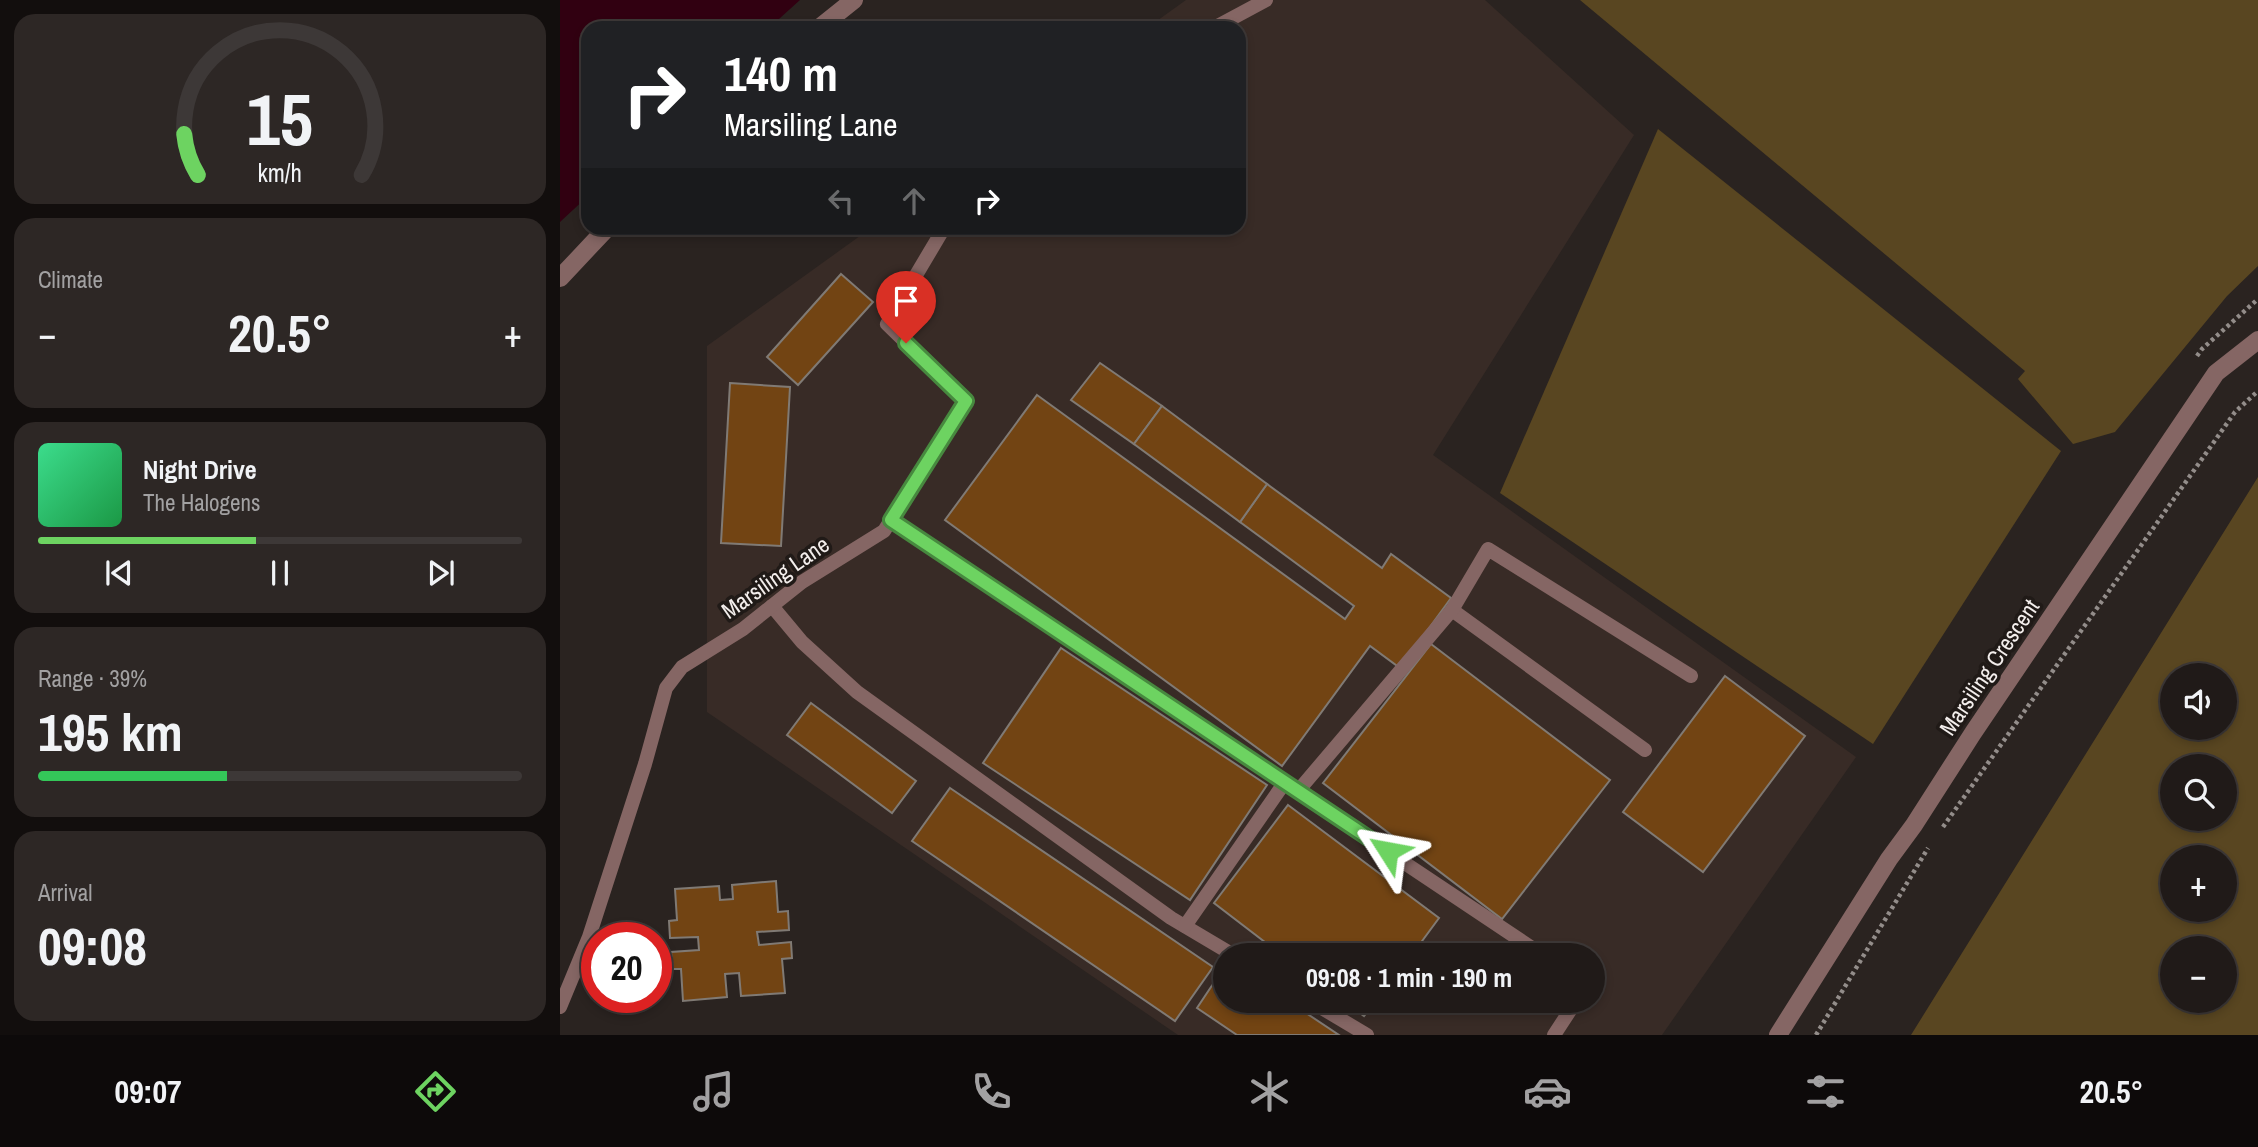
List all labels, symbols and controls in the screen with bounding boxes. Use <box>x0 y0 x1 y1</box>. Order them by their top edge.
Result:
text: 140 m <box>724 40 838 106</box>
icon: right <box>609 49 700 140</box>
text: 15 <box>247 70 313 168</box>
text: Marsiling Lane <box>724 103 898 146</box>
text: km/h <box>258 156 302 190</box>
icon: left <box>822 182 860 220</box>
icon: ahead <box>895 182 933 220</box>
icon: right <box>968 182 1006 220</box>
text: Climate <box>38 264 103 295</box>
pin <box>876 271 936 343</box>
icon: arrive <box>887 282 925 320</box>
text: 20.5° <box>228 298 332 368</box>
text: − <box>38 308 56 359</box>
text: + <box>504 308 522 359</box>
text: Night Drive <box>143 452 257 487</box>
text: The Halogens <box>143 487 260 518</box>
street label: Marsiling Lane <box>715 529 835 625</box>
icon: previous <box>100 554 138 592</box>
icon: pause <box>261 554 299 592</box>
icon: next <box>422 554 460 592</box>
street label: Marsiling Crescent <box>1932 593 2046 741</box>
text: Range · 39% <box>38 663 147 694</box>
map controls <box>2160 663 2237 1013</box>
button: sound <box>2160 663 2237 740</box>
text: 195 km <box>38 697 183 767</box>
button: search <box>2160 754 2237 831</box>
position arrow <box>1351 814 1425 888</box>
button: + <box>2160 845 2237 922</box>
text: Arrival <box>38 877 93 908</box>
text: 09:08 <box>38 911 147 981</box>
speed limit sign: 20 <box>581 922 672 1013</box>
button: − <box>2160 936 2237 1013</box>
text: 09:08 · 1 min · 190 m <box>1306 960 1512 995</box>
icon: directions <box>411 1067 460 1116</box>
icon: music <box>689 1067 738 1116</box>
icon: phone <box>967 1067 1016 1116</box>
icon: climate <box>1245 1067 1294 1116</box>
icon: car <box>1523 1067 1572 1116</box>
icon: filters <box>1801 1067 1850 1116</box>
text: 09:07 <box>115 1070 182 1113</box>
text: 20.5° <box>2080 1070 2143 1113</box>

